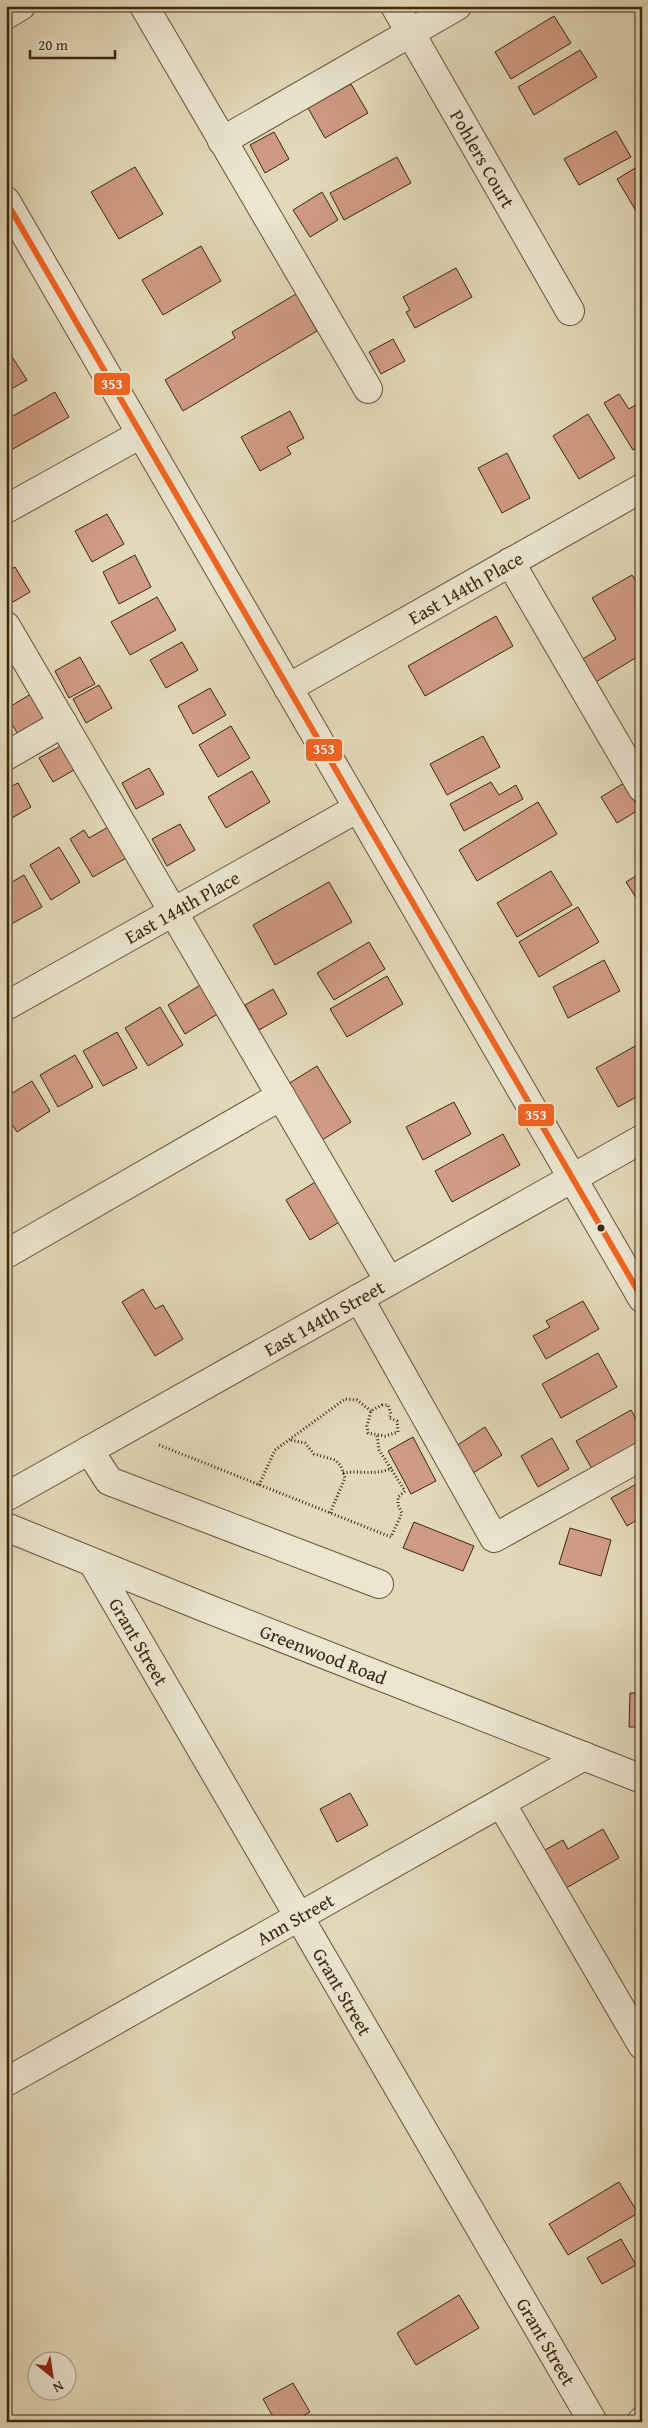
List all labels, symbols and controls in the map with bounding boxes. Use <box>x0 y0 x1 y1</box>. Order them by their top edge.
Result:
scale bar <box>30 28 115 60</box>
text: 20 m <box>38 34 69 55</box>
street label: Pohlers Court <box>443 104 522 213</box>
line badge: 353 <box>93 372 131 396</box>
text: 353 <box>101 374 123 394</box>
street label: East 144th Place <box>403 544 528 631</box>
line badge: 353 <box>305 738 343 762</box>
text: 353 <box>313 739 335 759</box>
street label: East 144th Place <box>119 863 245 951</box>
line badge: 353 <box>517 1103 555 1127</box>
text: 353 <box>525 1105 547 1125</box>
unlabelled marker <box>596 1223 606 1233</box>
street label: East 144th Street <box>259 1273 390 1363</box>
street label: Grant Street <box>102 1592 176 1691</box>
street label: Greenwood Road <box>256 1617 392 1692</box>
street label: Ann Street <box>251 1886 339 1952</box>
street label: Grant Street <box>306 1942 379 2041</box>
street label: Grant Street <box>510 2293 583 2391</box>
north arrow <box>28 2350 78 2400</box>
text: N <box>49 2376 68 2399</box>

